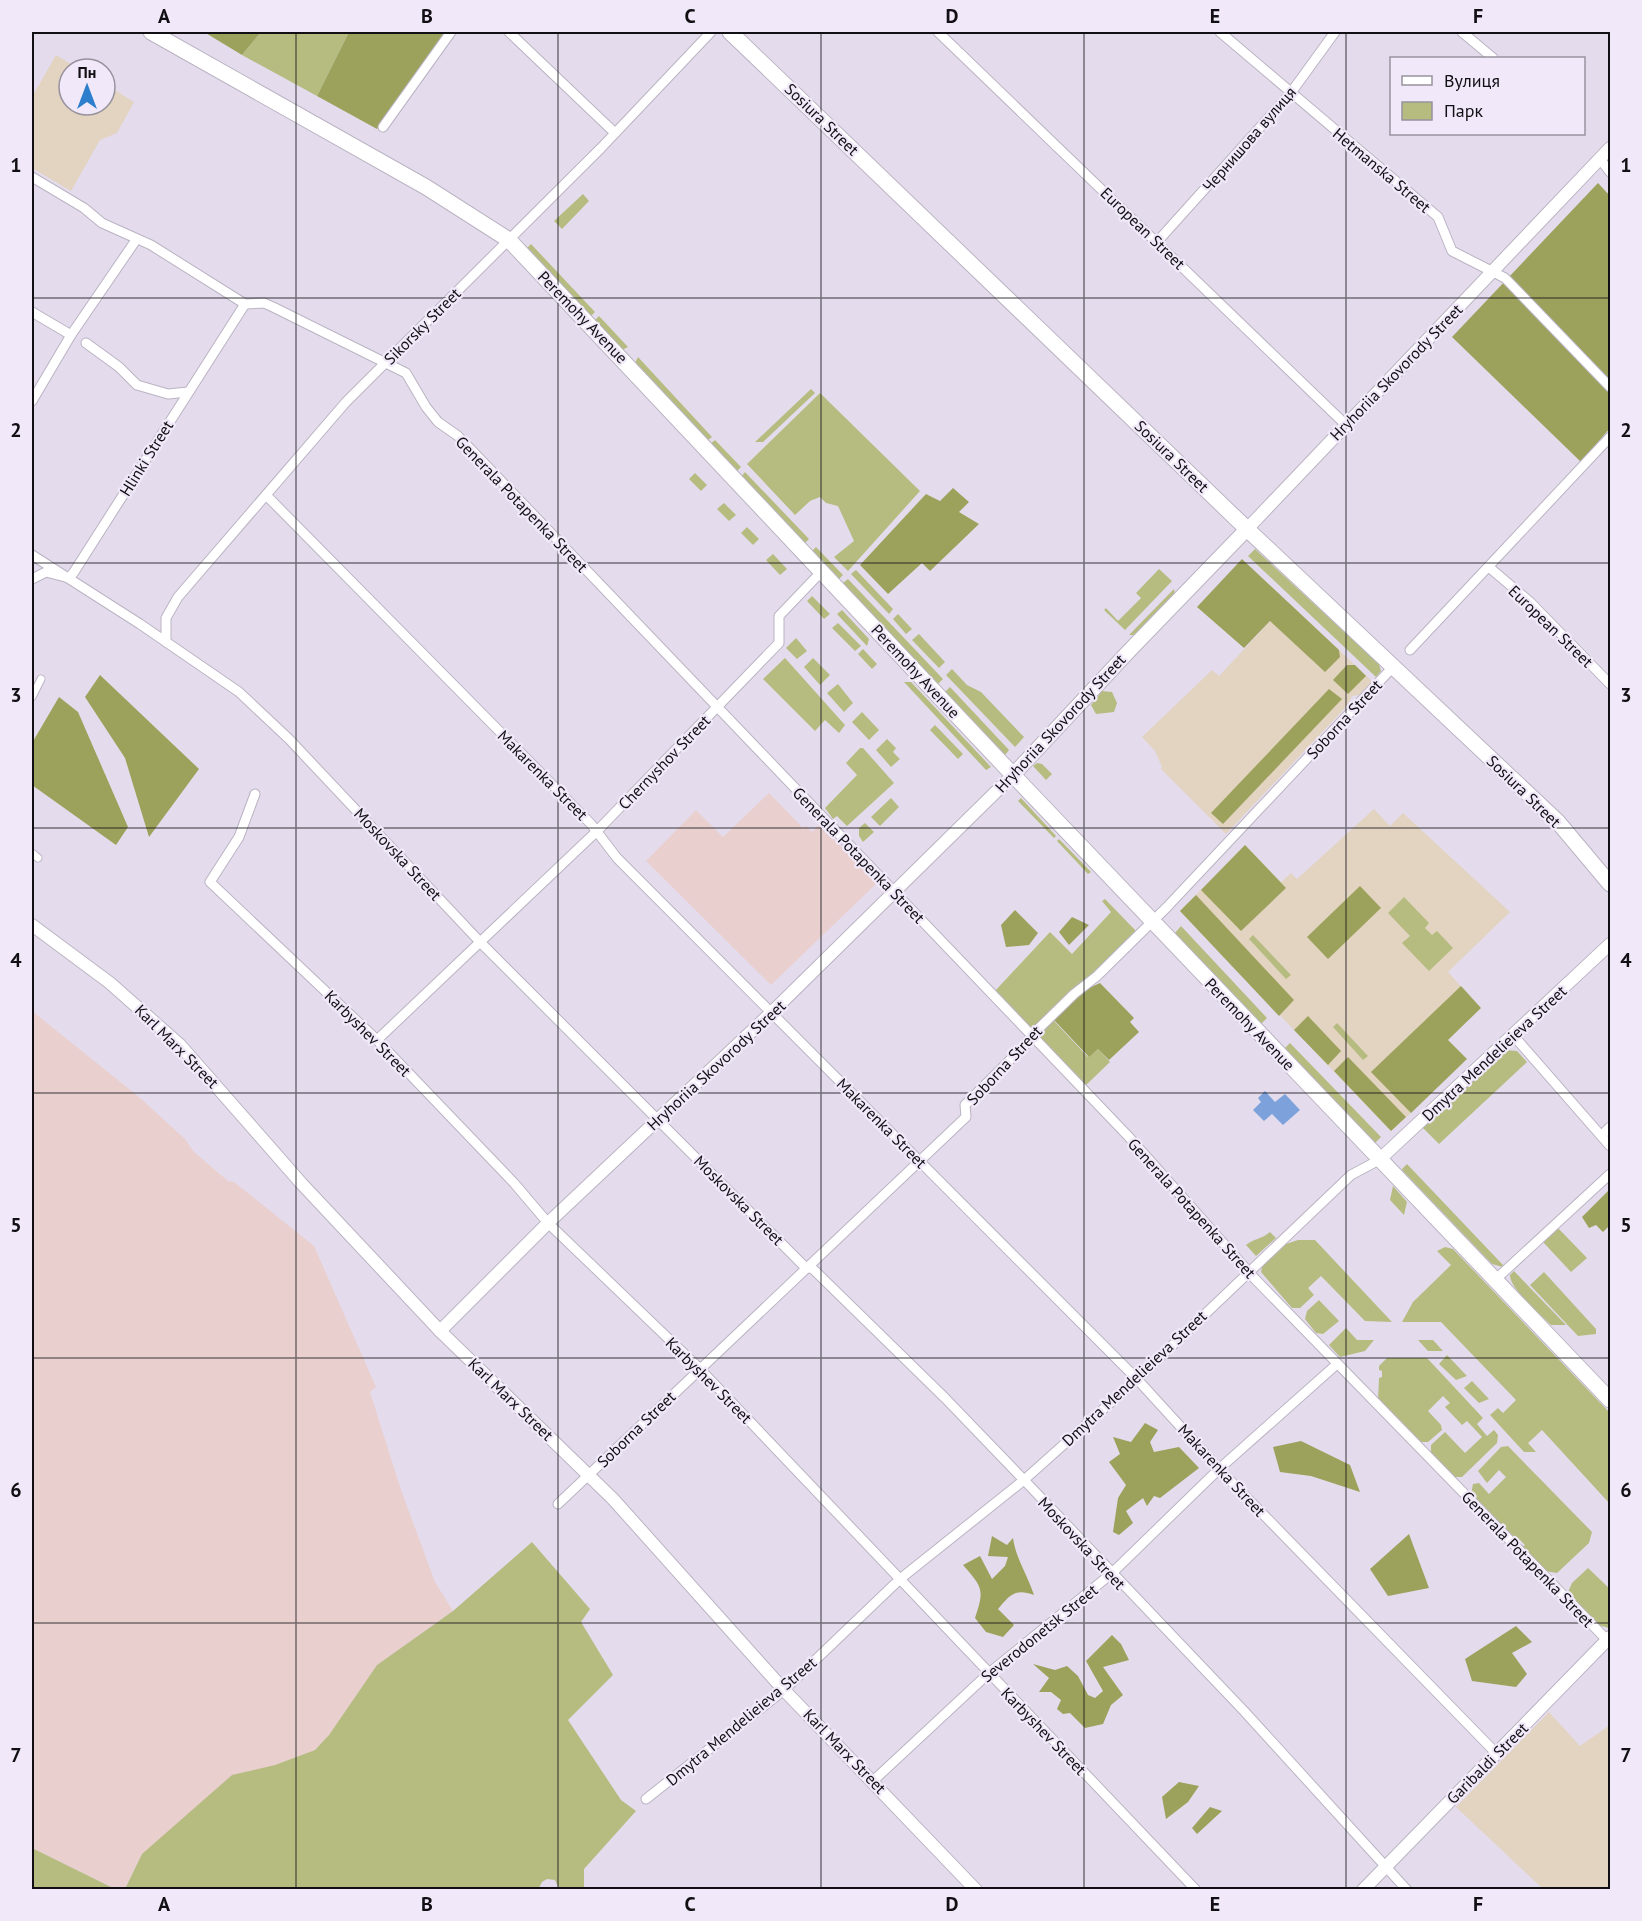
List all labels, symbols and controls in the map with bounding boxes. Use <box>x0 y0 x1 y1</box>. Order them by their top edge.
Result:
text: A <box>158 3 171 29</box>
text: B <box>421 3 433 29</box>
text: C <box>684 3 696 29</box>
text: D <box>946 3 959 29</box>
text: E <box>1210 3 1220 29</box>
text: F <box>1473 3 1483 29</box>
north arrow <box>57 57 117 117</box>
legend <box>1390 57 1585 135</box>
text: Пн <box>78 62 96 82</box>
text: Вулиця <box>1444 69 1500 92</box>
street label: Sosiura Street <box>781 79 864 160</box>
street label: Чернишова вулиця <box>1198 82 1300 196</box>
text: Парк <box>1444 99 1484 122</box>
street label: Hetmanska Street <box>1329 123 1435 217</box>
text: 1 <box>10 152 22 178</box>
text: 1 <box>1620 152 1632 178</box>
street label: European Street <box>1097 183 1190 274</box>
street label: Peremohy Avenue <box>534 267 632 367</box>
street label: Sikorsky Street <box>379 283 465 369</box>
street label: Hryhoriia Skovorody Street <box>1325 299 1467 445</box>
street label: Hlinki Street <box>115 416 177 500</box>
street label: Sosiura Street <box>1131 416 1214 497</box>
text: 2 <box>10 417 22 443</box>
text: 2 <box>1620 417 1632 443</box>
street label: Generala Potapenka Street <box>452 432 593 577</box>
street label: European Street <box>1505 581 1598 672</box>
street label: Peremohy Avenue <box>867 620 965 722</box>
street label: Hryhoriia Skovorody Street <box>991 649 1130 796</box>
street label: Soborna Street <box>1302 675 1386 763</box>
text: 3 <box>10 682 22 708</box>
text: 3 <box>1620 682 1632 708</box>
street label: Chernyshov Street <box>614 710 715 813</box>
street label: Makarenka Street <box>494 726 593 825</box>
street label: Sosiura Street <box>1483 751 1566 832</box>
street label: Generala Potapenka Street <box>789 783 930 928</box>
street label: Moskovska Street <box>350 804 446 905</box>
text: 4 <box>10 947 22 973</box>
text: 4 <box>1620 947 1632 973</box>
street label: Peremohy Avenue <box>1201 974 1299 1074</box>
street label: Dmytra Mendelieieva Street <box>1418 980 1571 1125</box>
street label: Karbyshev Street <box>321 986 416 1081</box>
street label: Hryhoriia Skovorody Street <box>643 995 790 1134</box>
street label: Karl Marx Street <box>131 1000 224 1093</box>
street label: Soborna Street <box>962 1021 1046 1109</box>
street label: Makarenka Street <box>833 1074 932 1173</box>
street label: Generala Potapenka Street <box>1124 1134 1261 1283</box>
street label: Moskovska Street <box>690 1151 789 1250</box>
text: 5 <box>10 1212 22 1238</box>
text: 5 <box>1620 1212 1632 1238</box>
street label: Dmytra Mendelieieva Street <box>1058 1305 1211 1450</box>
street label: Karbyshev Street <box>662 1333 757 1428</box>
street label: Karl Marx Street <box>464 1353 558 1445</box>
street label: Soborna Street <box>593 1386 680 1471</box>
street label: Makarenka Street <box>1174 1420 1270 1521</box>
text: 6 <box>10 1477 22 1503</box>
text: 6 <box>1620 1477 1632 1503</box>
street label: Generala Potapenka Street <box>1458 1487 1599 1632</box>
street label: Moskovska Street <box>1034 1493 1130 1594</box>
street label: Severodonetsk Street <box>977 1579 1102 1686</box>
street label: Dmytra Mendelieieva Street <box>662 1652 821 1790</box>
street label: Karbyshev Street <box>997 1683 1091 1779</box>
street label: Karl Marx Street <box>799 1704 891 1798</box>
street label: Garibaldi Street <box>1442 1718 1532 1808</box>
text: 7 <box>10 1742 22 1768</box>
text: 7 <box>1620 1742 1632 1768</box>
text: A <box>158 1891 171 1917</box>
text: B <box>421 1891 433 1917</box>
text: C <box>684 1891 696 1917</box>
text: D <box>946 1891 959 1917</box>
text: E <box>1210 1891 1220 1917</box>
text: F <box>1473 1891 1483 1917</box>

